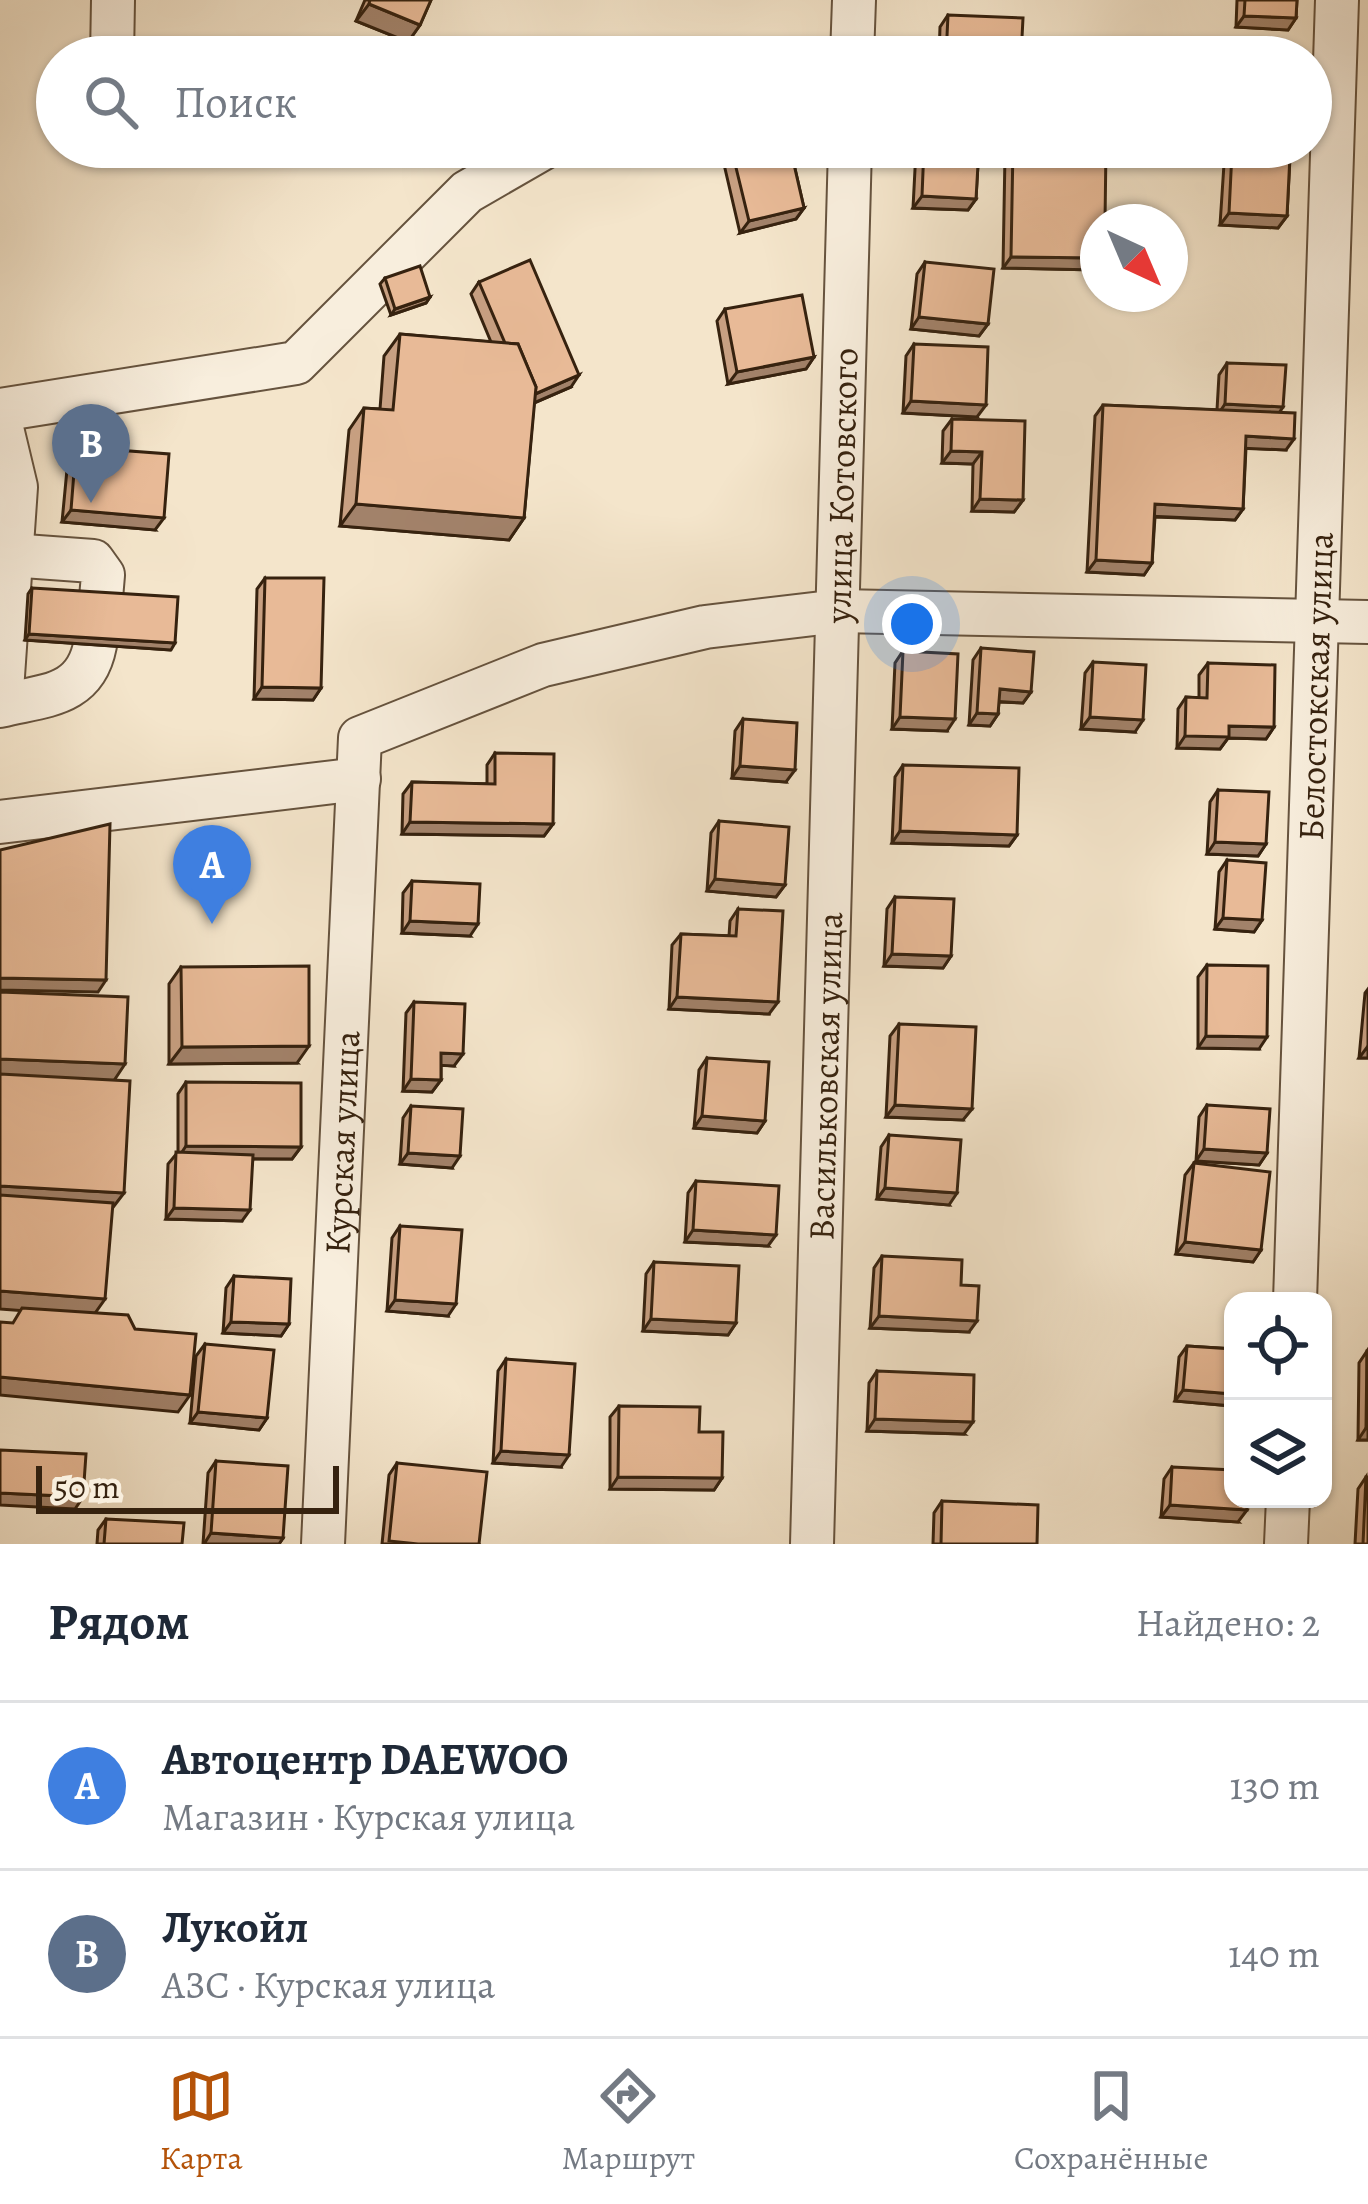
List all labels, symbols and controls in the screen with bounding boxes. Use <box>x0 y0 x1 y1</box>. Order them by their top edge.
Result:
search box <box>36 36 1332 168</box>
icon: search <box>78 69 144 135</box>
text: Поиск <box>174 71 297 133</box>
north arrow <box>1080 204 1188 312</box>
street label: улица Котовского <box>813 347 869 625</box>
pin: B <box>52 404 130 503</box>
street label: Белостокская улица <box>1285 531 1344 841</box>
your location <box>882 594 942 654</box>
pin: A <box>173 825 251 924</box>
street label: Васильковская улица <box>796 911 854 1241</box>
street label: Курская улица <box>312 1029 371 1255</box>
map controls <box>1224 1292 1332 1508</box>
button: locate <box>1224 1292 1332 1400</box>
button: layers <box>1224 1400 1332 1508</box>
scale bar <box>36 1460 339 1513</box>
text: 50 m <box>54 1464 120 1509</box>
text: Рядом <box>48 1587 190 1657</box>
text: Найдено: 2 <box>1136 1596 1320 1649</box>
text: Автоцентр DAEWOO <box>162 1728 568 1790</box>
text: A <box>75 1759 99 1812</box>
text: 130 m <box>1229 1759 1320 1812</box>
text: Магазин · Курская улица <box>162 1790 575 1843</box>
text: Лукойл <box>162 1896 309 1958</box>
text: B <box>75 1927 99 1980</box>
text: 140 m <box>1228 1927 1320 1980</box>
text: АЗС · Курская улица <box>162 1958 495 2011</box>
tab: Карта <box>159 2063 243 2180</box>
tab: Маршрут <box>561 2063 695 2180</box>
tab: Сохранённые <box>1014 2063 1209 2180</box>

